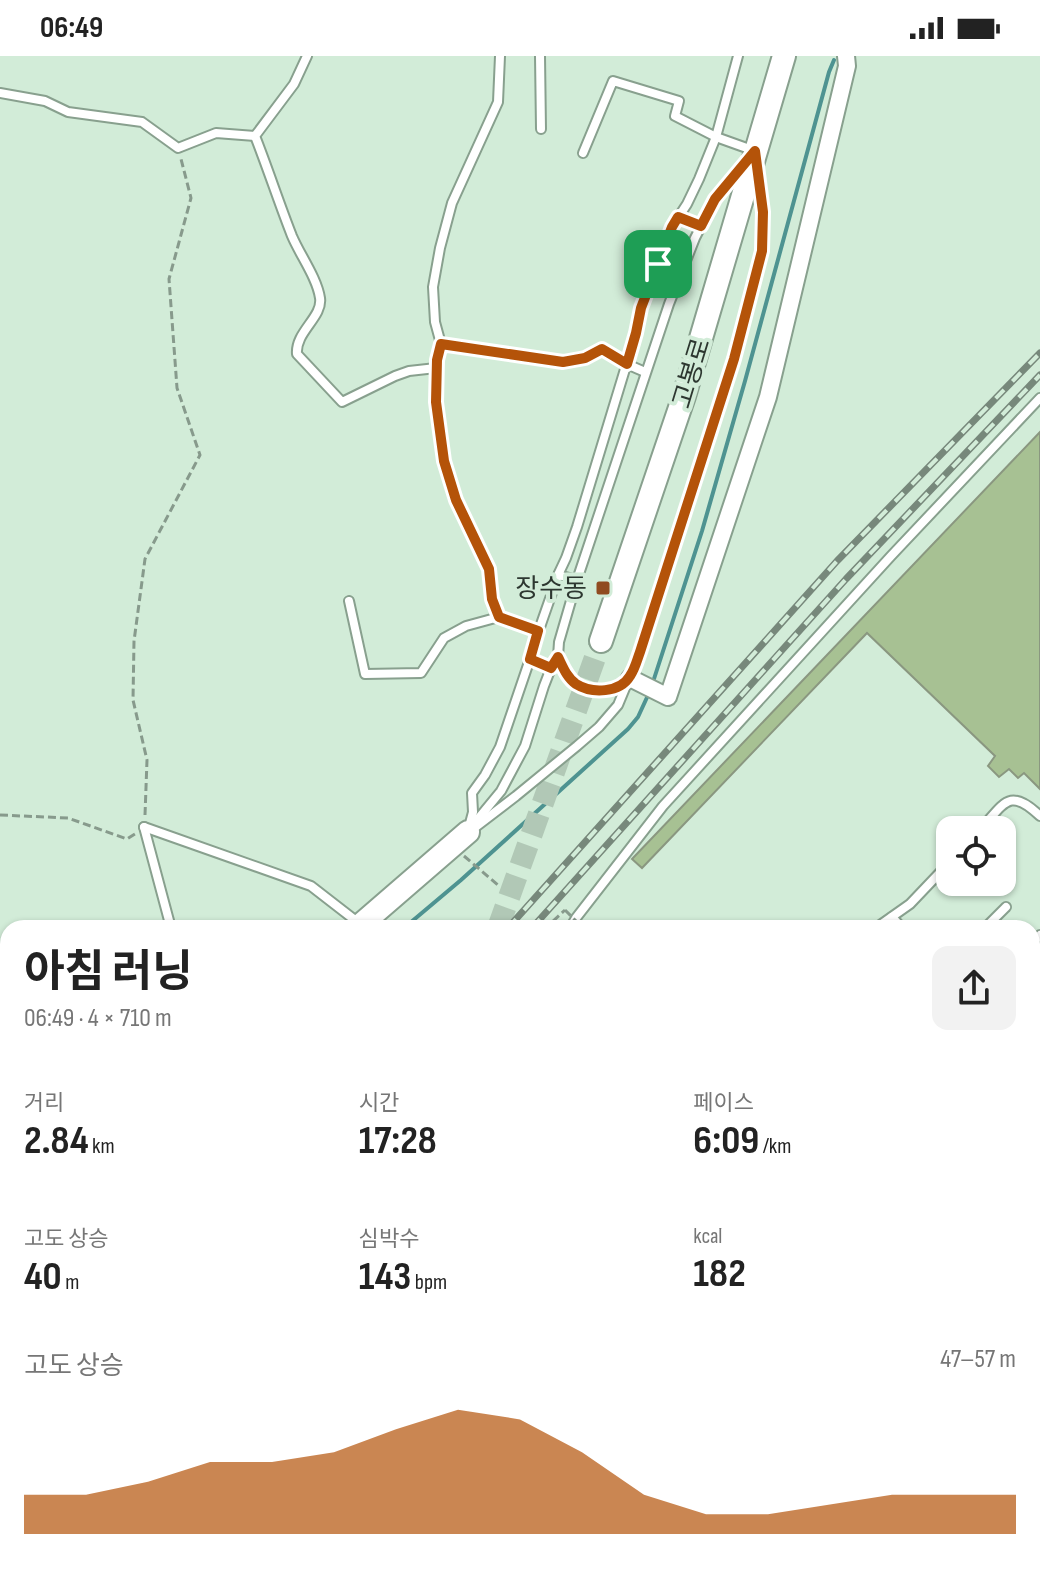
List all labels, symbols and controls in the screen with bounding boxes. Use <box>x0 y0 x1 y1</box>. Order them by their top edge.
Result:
text: 06:49 <box>40 10 103 46</box>
pin <box>624 230 692 298</box>
icon: arrive <box>636 242 680 286</box>
street label: 고봉로 <box>667 335 718 412</box>
place label: 장수동 <box>515 574 587 605</box>
marker: 장수동 <box>594 579 612 597</box>
map controls <box>936 816 1016 896</box>
button: locate <box>936 816 1016 896</box>
text: 아침 러닝 <box>24 946 193 999</box>
button: share <box>932 946 1016 1030</box>
text: 06:49 · 4 × 710 m <box>24 1003 172 1034</box>
text: 거리 <box>24 1090 64 1117</box>
text: 시간 <box>359 1090 399 1117</box>
text: 페이스 <box>693 1090 754 1117</box>
text: 2.84 <box>24 1117 89 1165</box>
text: 17:28 <box>359 1117 437 1165</box>
text: 6:09 <box>693 1117 759 1165</box>
text: km <box>89 1133 115 1160</box>
text: /km <box>759 1133 791 1160</box>
text: kcal <box>693 1223 722 1250</box>
text: 고도 상승 <box>24 1226 108 1253</box>
text: 심박수 <box>359 1226 419 1253</box>
text: 182 <box>693 1250 746 1298</box>
text: 40 <box>24 1253 62 1301</box>
text: 143 <box>359 1253 411 1301</box>
text: m <box>62 1269 79 1296</box>
text: bpm <box>411 1269 447 1296</box>
text: 47–57 m <box>940 1344 1016 1375</box>
text: 고도 상승 <box>24 1351 124 1382</box>

